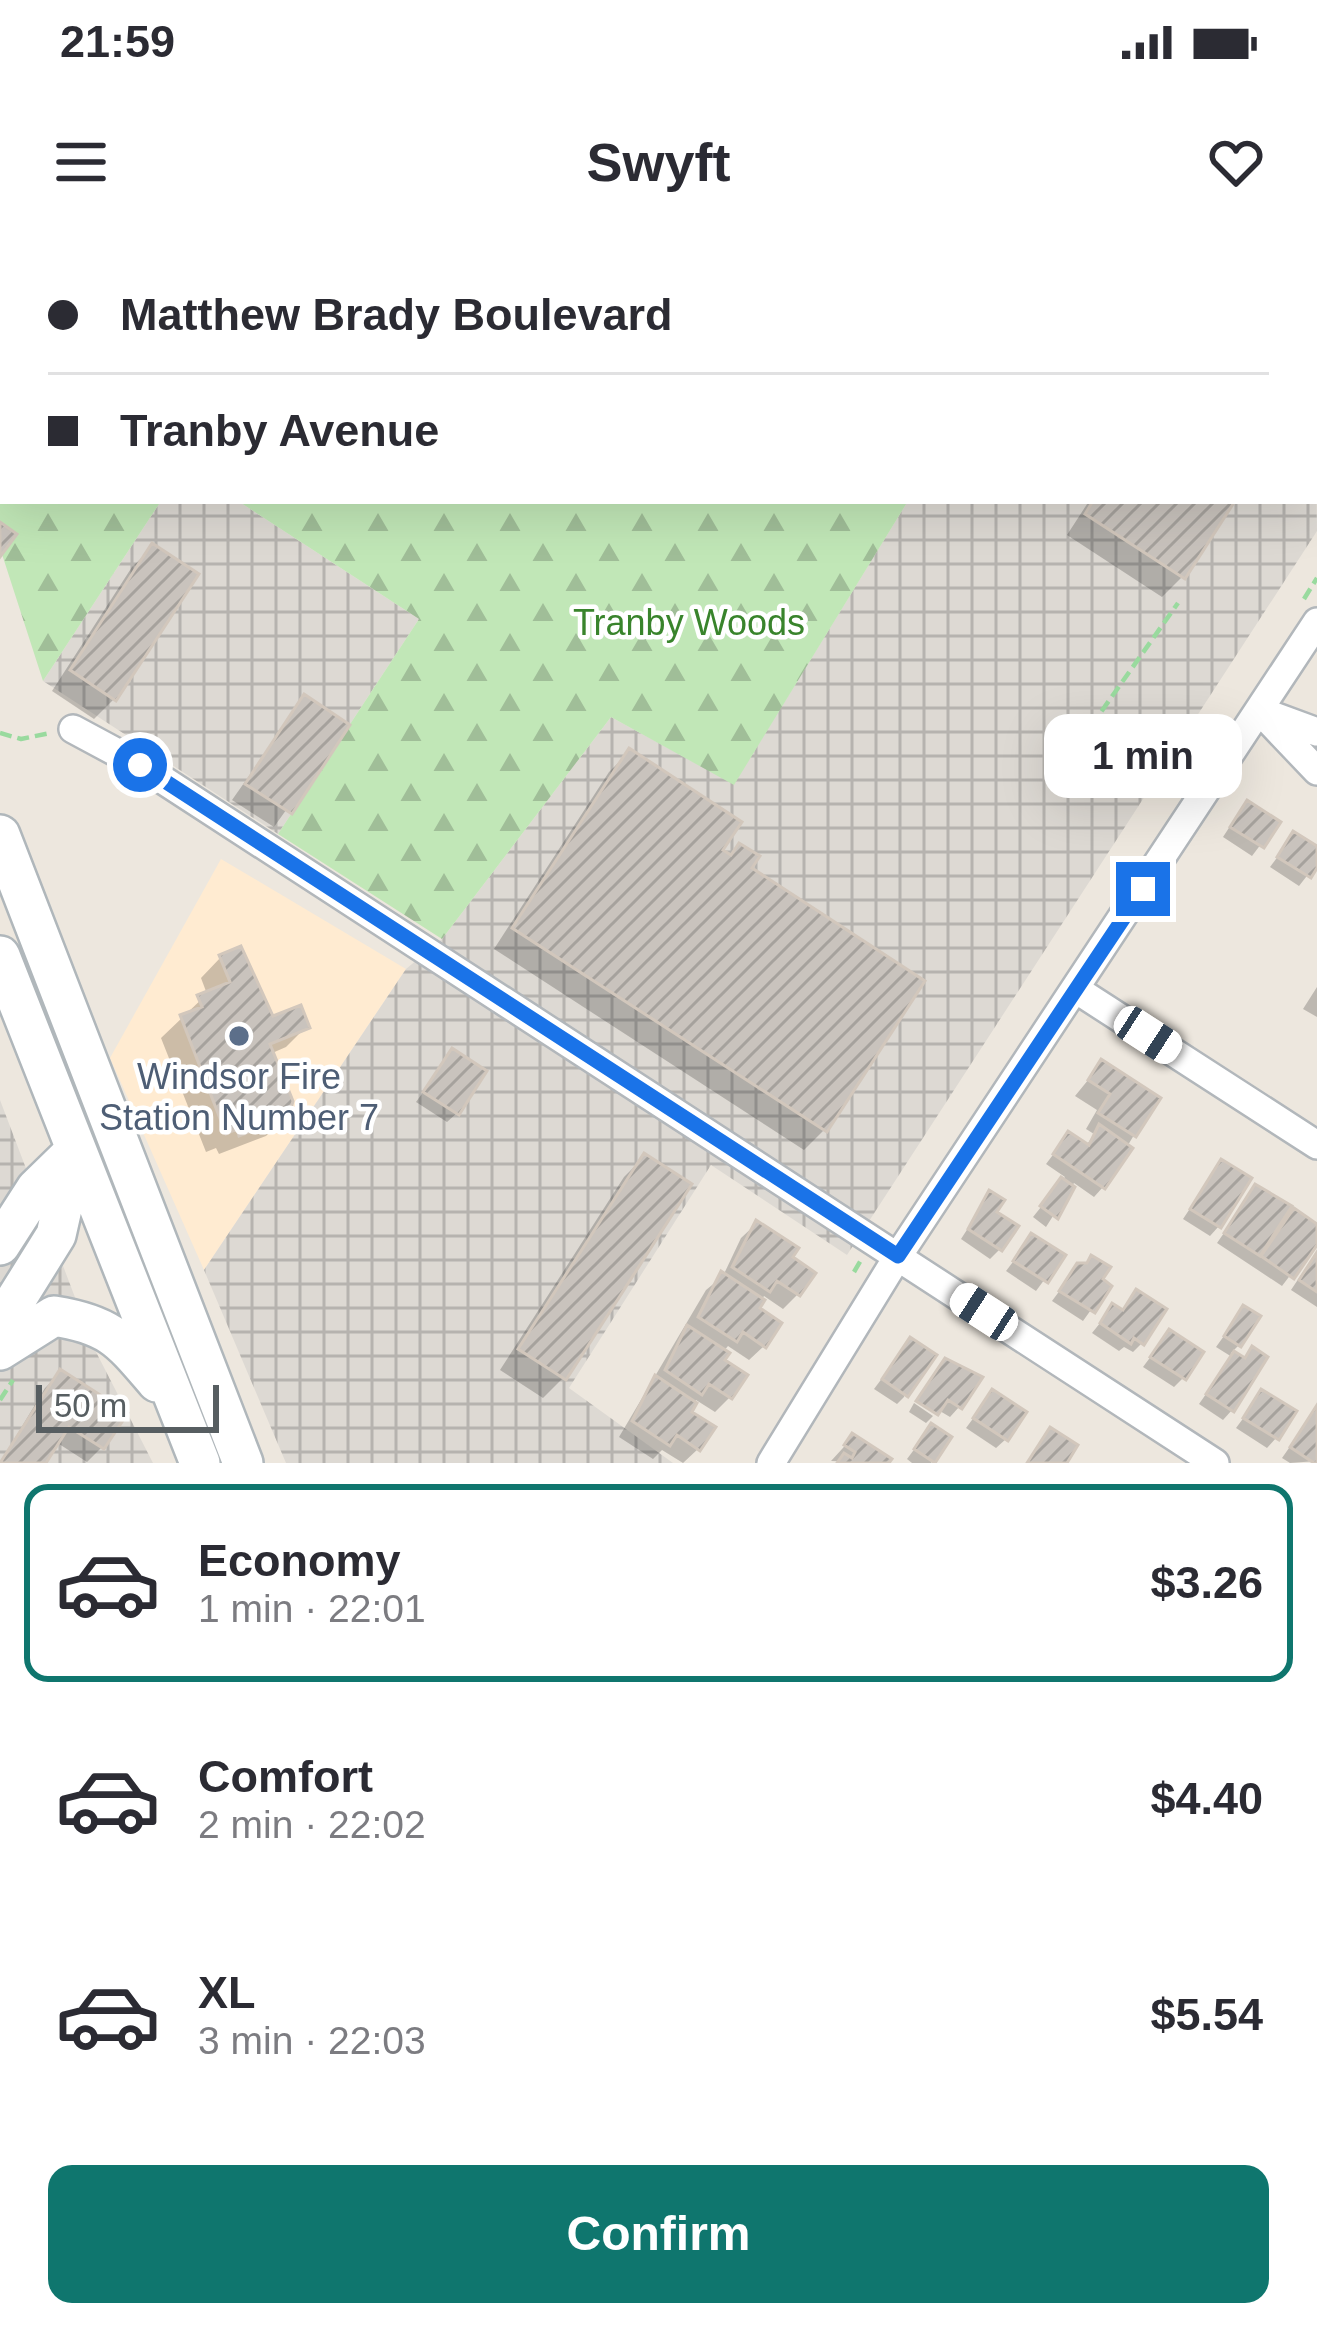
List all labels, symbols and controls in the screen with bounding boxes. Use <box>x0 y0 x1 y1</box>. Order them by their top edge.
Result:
text: 21:59 <box>60 16 175 67</box>
icon: menu <box>48 129 114 195</box>
icon: heart <box>1203 129 1269 195</box>
text: Swyft <box>586 132 731 192</box>
text: Matthew Brady Boulevard <box>120 289 673 340</box>
text: Tranby Avenue <box>120 405 439 456</box>
park label: Tranby Woods <box>573 602 805 643</box>
callout: 1 min <box>1044 715 1242 799</box>
text: 1 min <box>1092 734 1194 777</box>
route start <box>113 738 167 792</box>
route end <box>1116 862 1170 916</box>
car <box>1108 1000 1188 1070</box>
marker: Windsor Fire Station Number 7 <box>226 1023 252 1049</box>
place label: Windsor Fire Station Number 7 <box>99 1056 379 1138</box>
car <box>944 1277 1024 1347</box>
scale bar <box>36 1379 219 1432</box>
text: 50 m <box>54 1387 127 1424</box>
icon: car <box>54 1529 162 1637</box>
text: Economy <box>198 1535 401 1586</box>
text: $3.26 <box>1150 1557 1263 1608</box>
text: 1 min · 22:01 <box>198 1587 426 1630</box>
icon: car <box>54 1745 162 1853</box>
text: Comfort <box>198 1751 373 1802</box>
text: $4.40 <box>1150 1773 1263 1824</box>
text: 2 min · 22:02 <box>198 1803 426 1846</box>
icon: car <box>54 1961 162 2069</box>
text: XL <box>198 1967 256 2018</box>
text: $5.54 <box>1150 1989 1263 2040</box>
text: 3 min · 22:03 <box>198 2019 426 2062</box>
button: Confirm <box>48 2165 1269 2303</box>

